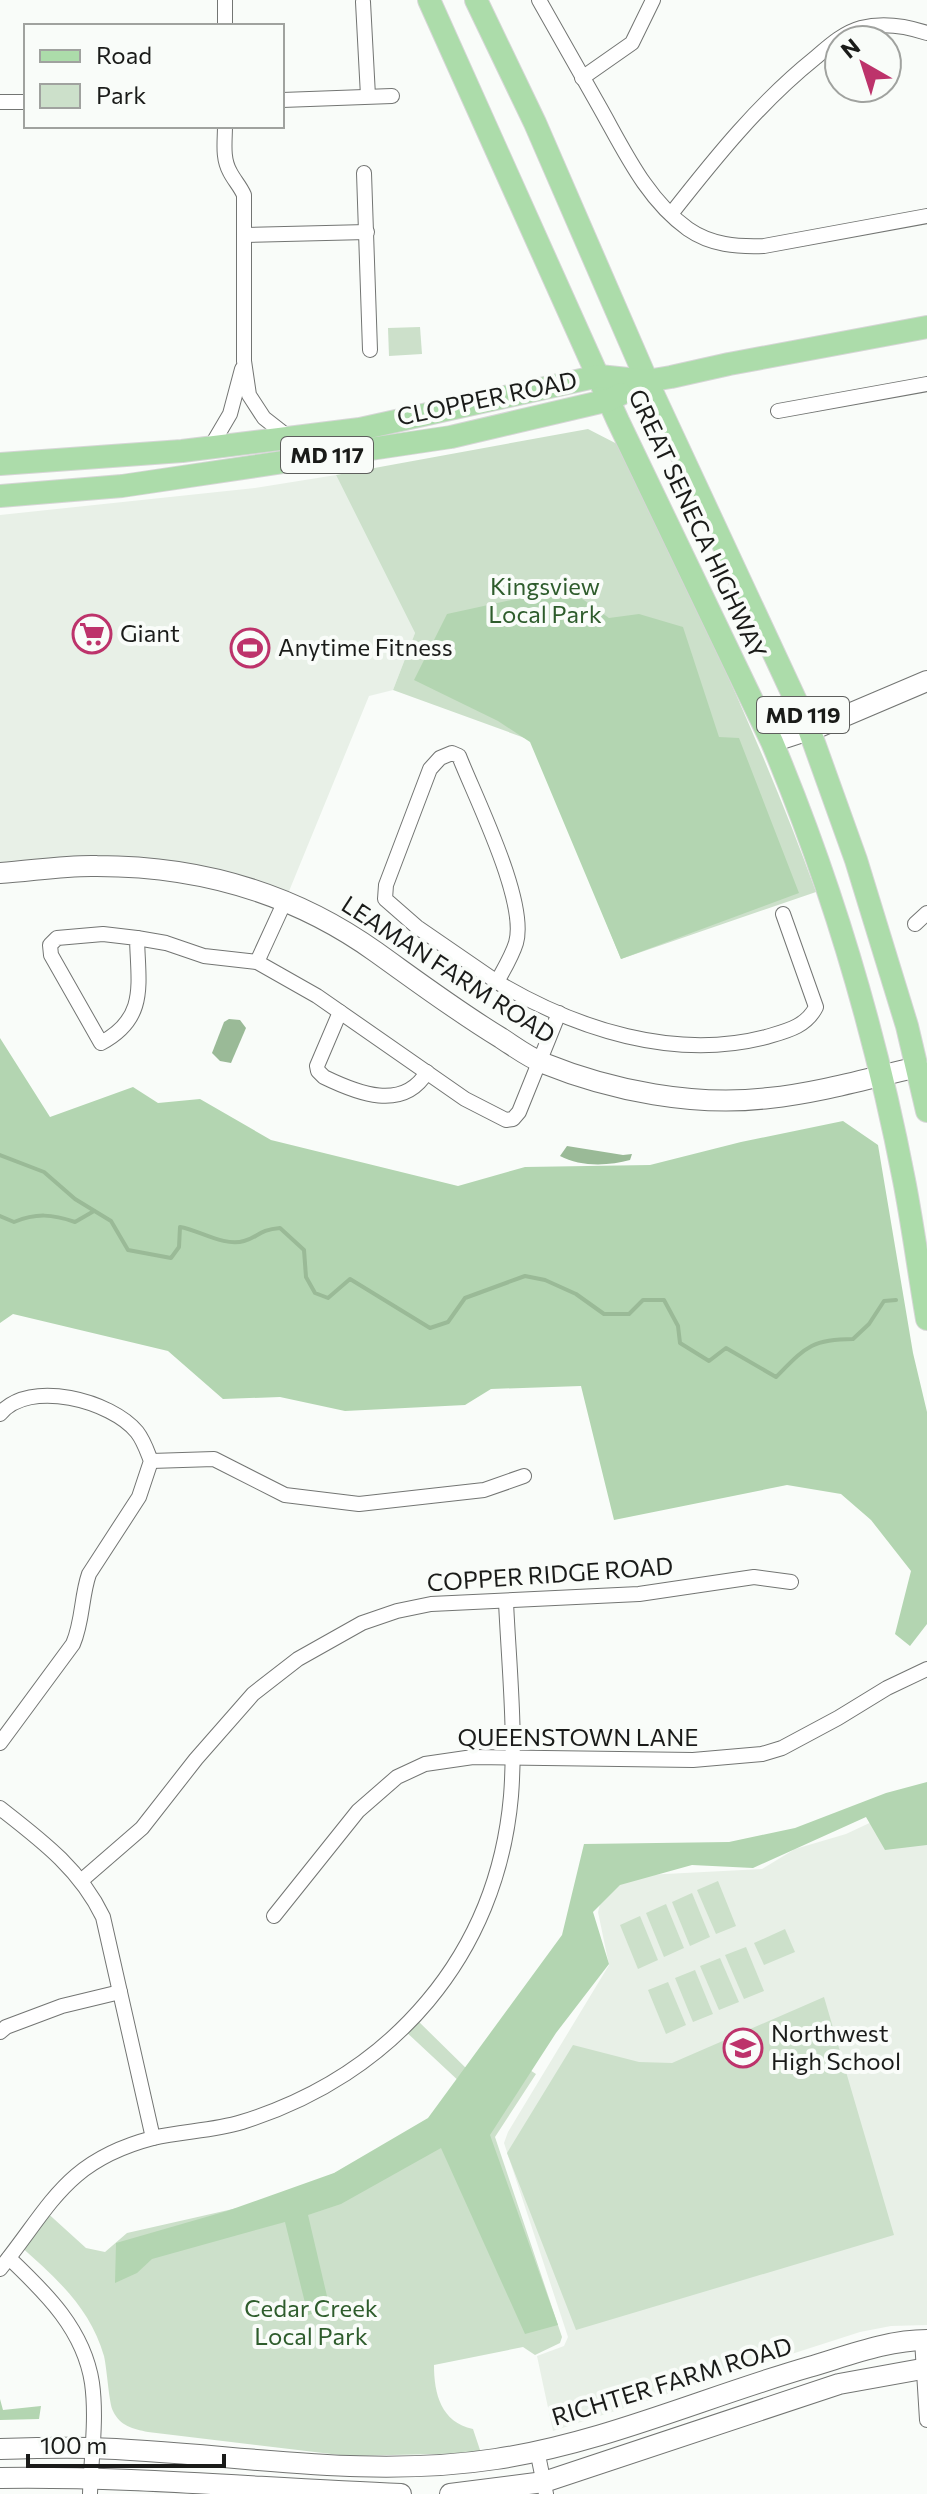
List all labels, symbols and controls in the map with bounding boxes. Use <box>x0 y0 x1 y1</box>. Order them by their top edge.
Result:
legend <box>24 24 284 128</box>
north arrow <box>823 24 903 104</box>
text: N <box>835 32 865 64</box>
text: Road <box>96 40 152 69</box>
text: Park <box>96 80 146 109</box>
street label: CLOPPER ROAD <box>394 364 579 431</box>
street label: GREAT SENECA HIGHWAY <box>623 384 774 663</box>
road number: MD 117 <box>281 437 373 473</box>
park label: Kingsview Local Park <box>488 571 602 628</box>
supermarket icon: Giant <box>71 613 113 655</box>
place label: Giant <box>120 618 180 647</box>
sports icon: Anytime Fitness <box>229 627 271 669</box>
place label: Anytime Fitness <box>278 632 453 661</box>
road number: MD 119 <box>757 697 849 733</box>
street label: LEAMAN FARM ROAD <box>337 889 561 1049</box>
street label: COPPER RIDGE ROAD <box>426 1550 674 1597</box>
street label: QUEENSTOWN LANE <box>457 1722 699 1751</box>
place label: Northwest High School <box>771 2018 901 2075</box>
school or university icon: Northwest High School <box>722 2027 764 2069</box>
park label: Cedar Creek Local Park <box>244 2293 378 2350</box>
street label: RICHTER FARM ROAD <box>548 2330 795 2431</box>
scale bar <box>28 2418 224 2468</box>
text: 100 m <box>40 2430 107 2459</box>

